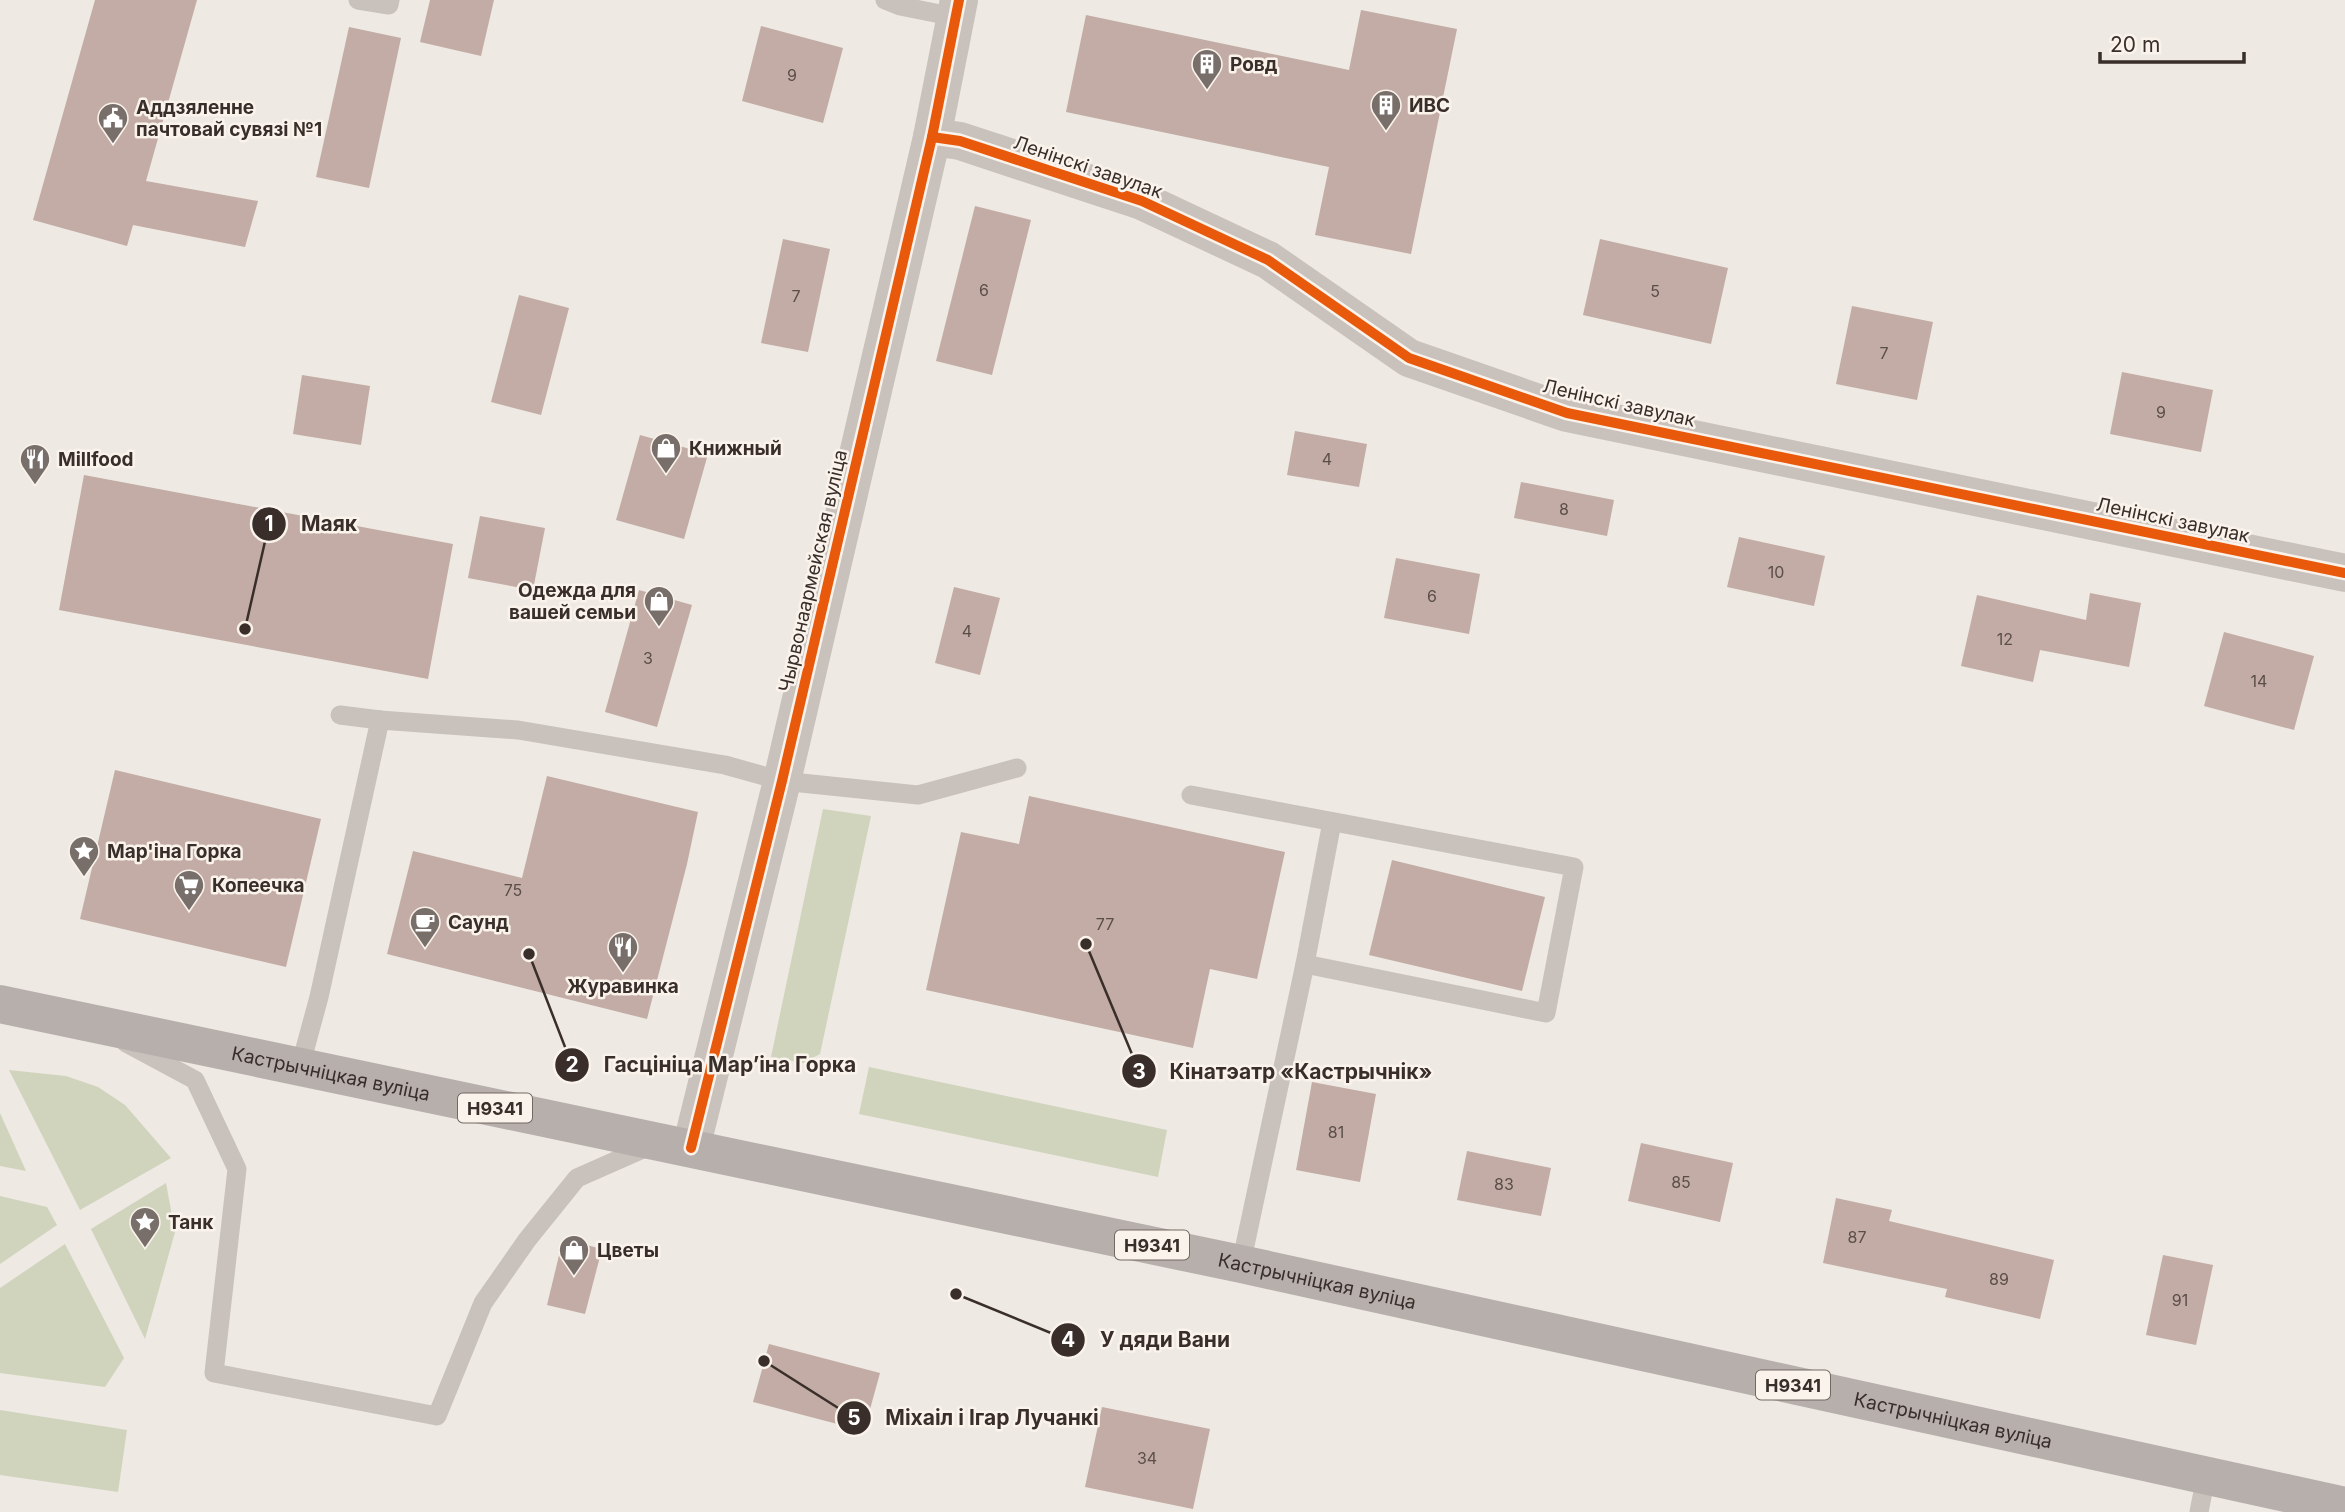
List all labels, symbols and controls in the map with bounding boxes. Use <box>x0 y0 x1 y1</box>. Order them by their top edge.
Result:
scale bar <box>2100 21 2244 65</box>
text: 20 m <box>2110 32 2160 57</box>
building icon: Ровд <box>1190 47 1224 91</box>
place label: Ровд <box>1230 53 1278 76</box>
house number: 9 <box>787 65 797 85</box>
building icon: ИВС <box>1369 88 1403 132</box>
place label: ИВС <box>1409 94 1450 117</box>
place label: Аддзяленне пачтовай сувязі №1 <box>136 96 322 141</box>
public building icon: Аддзяленне пачтовай сувязі №1 <box>96 101 130 145</box>
street label: Ленінскі завулак <box>1011 131 1166 203</box>
house number: 6 <box>979 280 989 300</box>
house number: 5 <box>1650 281 1660 301</box>
house number: 7 <box>791 286 801 306</box>
house number: 7 <box>1879 343 1889 363</box>
street label: Ленінскі завулак <box>1540 374 1698 432</box>
house number: 9 <box>2156 402 2166 422</box>
shop icon: Книжный <box>649 431 683 475</box>
place label: Книжный <box>689 437 782 460</box>
restaurant icon: Millfood <box>18 442 52 486</box>
place label: Millfood <box>58 448 134 471</box>
street label: Чырвонаармейская вуліца <box>774 448 852 694</box>
house number: 4 <box>1322 449 1332 469</box>
street label: Ленінскі завулак <box>2094 493 2252 548</box>
house number: 8 <box>1559 499 1569 519</box>
callout: Маяк <box>252 503 371 545</box>
text: 1 <box>264 511 274 536</box>
text: Маяк <box>301 511 358 536</box>
house number: 10 <box>1768 562 1784 582</box>
place label: Одежда для вашей семьи <box>509 579 636 624</box>
shop icon: Одежда для вашей семьи <box>642 584 676 628</box>
house number: 6 <box>1427 586 1437 606</box>
house number: 4 <box>962 621 972 641</box>
house number: 12 <box>1997 629 2013 649</box>
house number: 3 <box>643 648 653 668</box>
house number: 14 <box>2251 671 2267 691</box>
place icon: Мар'іна Горка <box>67 834 101 878</box>
place label: Мар'іна Горка <box>107 840 242 863</box>
supermarket icon: Копеечка <box>172 868 206 912</box>
place label: Копеечка <box>212 874 305 897</box>
house number: 75 <box>504 880 522 900</box>
cafe icon: Саунд <box>408 905 442 949</box>
place label: Саунд <box>448 911 509 934</box>
house number: 77 <box>1096 914 1114 934</box>
restaurant icon: Журавинка <box>606 930 640 974</box>
place label: Журавинка <box>567 975 679 998</box>
street label: Кастрычніцкая вуліца <box>229 1041 432 1105</box>
callout: Гасцініца Марʼіна Горка <box>555 1044 870 1086</box>
callout: Кінатэатр «Кастрычнік» <box>1121 1050 1447 1092</box>
text: 2 <box>565 1052 579 1077</box>
text: Гасцініца Марʼіна Горка <box>604 1052 856 1077</box>
text: 3 <box>1132 1059 1146 1084</box>
text: Кінатэатр «Кастрычнік» <box>1170 1059 1432 1084</box>
road number: Н9341 <box>458 1093 532 1122</box>
house number: 81 <box>1328 1122 1344 1142</box>
house number: 85 <box>1671 1172 1691 1192</box>
house number: 83 <box>1494 1174 1514 1194</box>
place icon: Танк <box>128 1205 162 1249</box>
place label: Танк <box>168 1211 213 1234</box>
house number: 87 <box>1848 1227 1866 1247</box>
road number: Н9341 <box>1115 1230 1189 1260</box>
shop icon: Цветы <box>557 1233 591 1277</box>
place label: Цветы <box>597 1239 659 1262</box>
street label: Кастрычніцкая вуліца <box>1216 1248 1419 1314</box>
house number: 89 <box>1989 1269 2009 1289</box>
house number: 91 <box>2172 1290 2188 1310</box>
callout: У дяди Вани <box>1051 1319 1244 1361</box>
text: 4 <box>1061 1327 1075 1352</box>
text: У дяди Вани <box>1100 1327 1230 1352</box>
road number: Н9341 <box>1756 1370 1830 1400</box>
street label: Кастрычніцкая вуліца <box>1852 1387 2054 1453</box>
callout: Міхаіл і Ігар Лучанкі <box>836 1397 1113 1439</box>
text: 5 <box>847 1405 861 1430</box>
text: Міхаіл і Ігар Лучанкі <box>885 1405 1099 1430</box>
house number: 34 <box>1137 1448 1157 1468</box>

